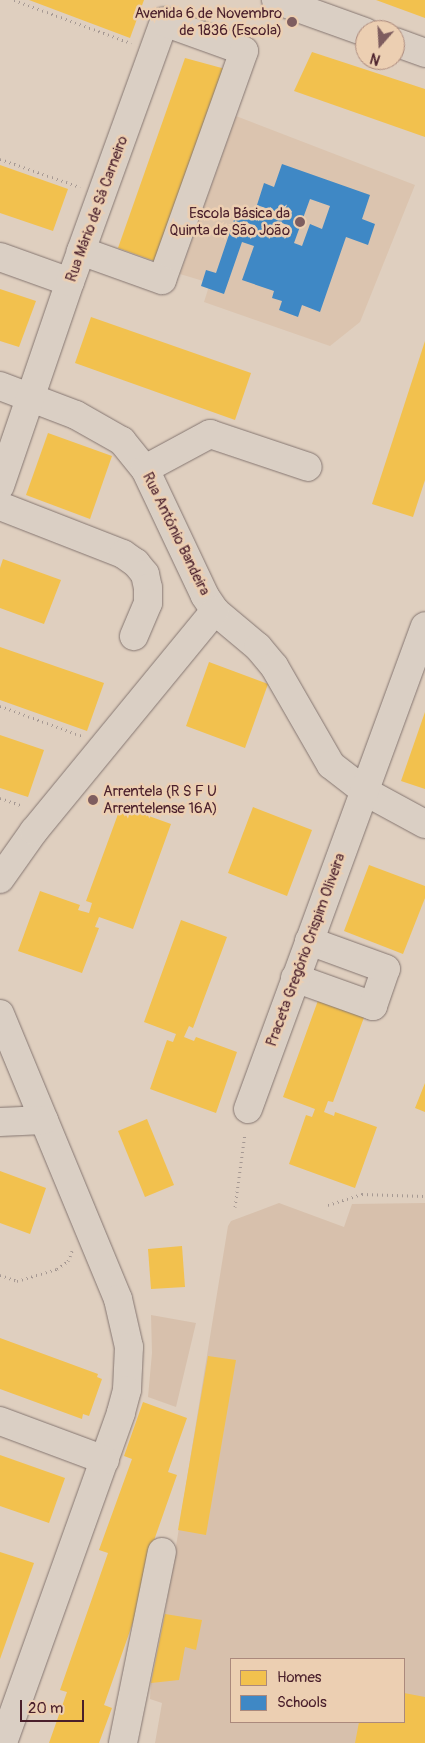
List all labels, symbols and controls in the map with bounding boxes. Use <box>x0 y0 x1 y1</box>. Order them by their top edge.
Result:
place label: Avenida 6 de Novembro de 1836 (Escola) <box>134 4 282 39</box>
marker: Avenida 6 de Novembro de 1836 (Escola) <box>286 16 298 28</box>
north arrow <box>355 20 405 70</box>
text: N <box>368 49 383 68</box>
street label: Rua Mário de Sá Carneiro <box>62 134 132 284</box>
place label: Escola Básica da Quinta de São João <box>169 204 290 239</box>
marker: Escola Básica da Quinta de São João <box>294 216 306 228</box>
street label: Rua António Bandeira <box>138 470 214 598</box>
place label: Arrentela (R S F U Arrentelense 16A) <box>103 782 218 817</box>
marker: Arrentela (R S F U Arrentelense 16A) <box>87 794 99 806</box>
street label: Praceta Gregório Crispim Oliveira <box>263 851 349 1049</box>
legend <box>230 1658 405 1723</box>
text: Homes <box>277 1668 322 1687</box>
scale bar <box>22 1690 86 1722</box>
text: Schools <box>277 1693 327 1712</box>
text: 20 m <box>28 1699 63 1718</box>

